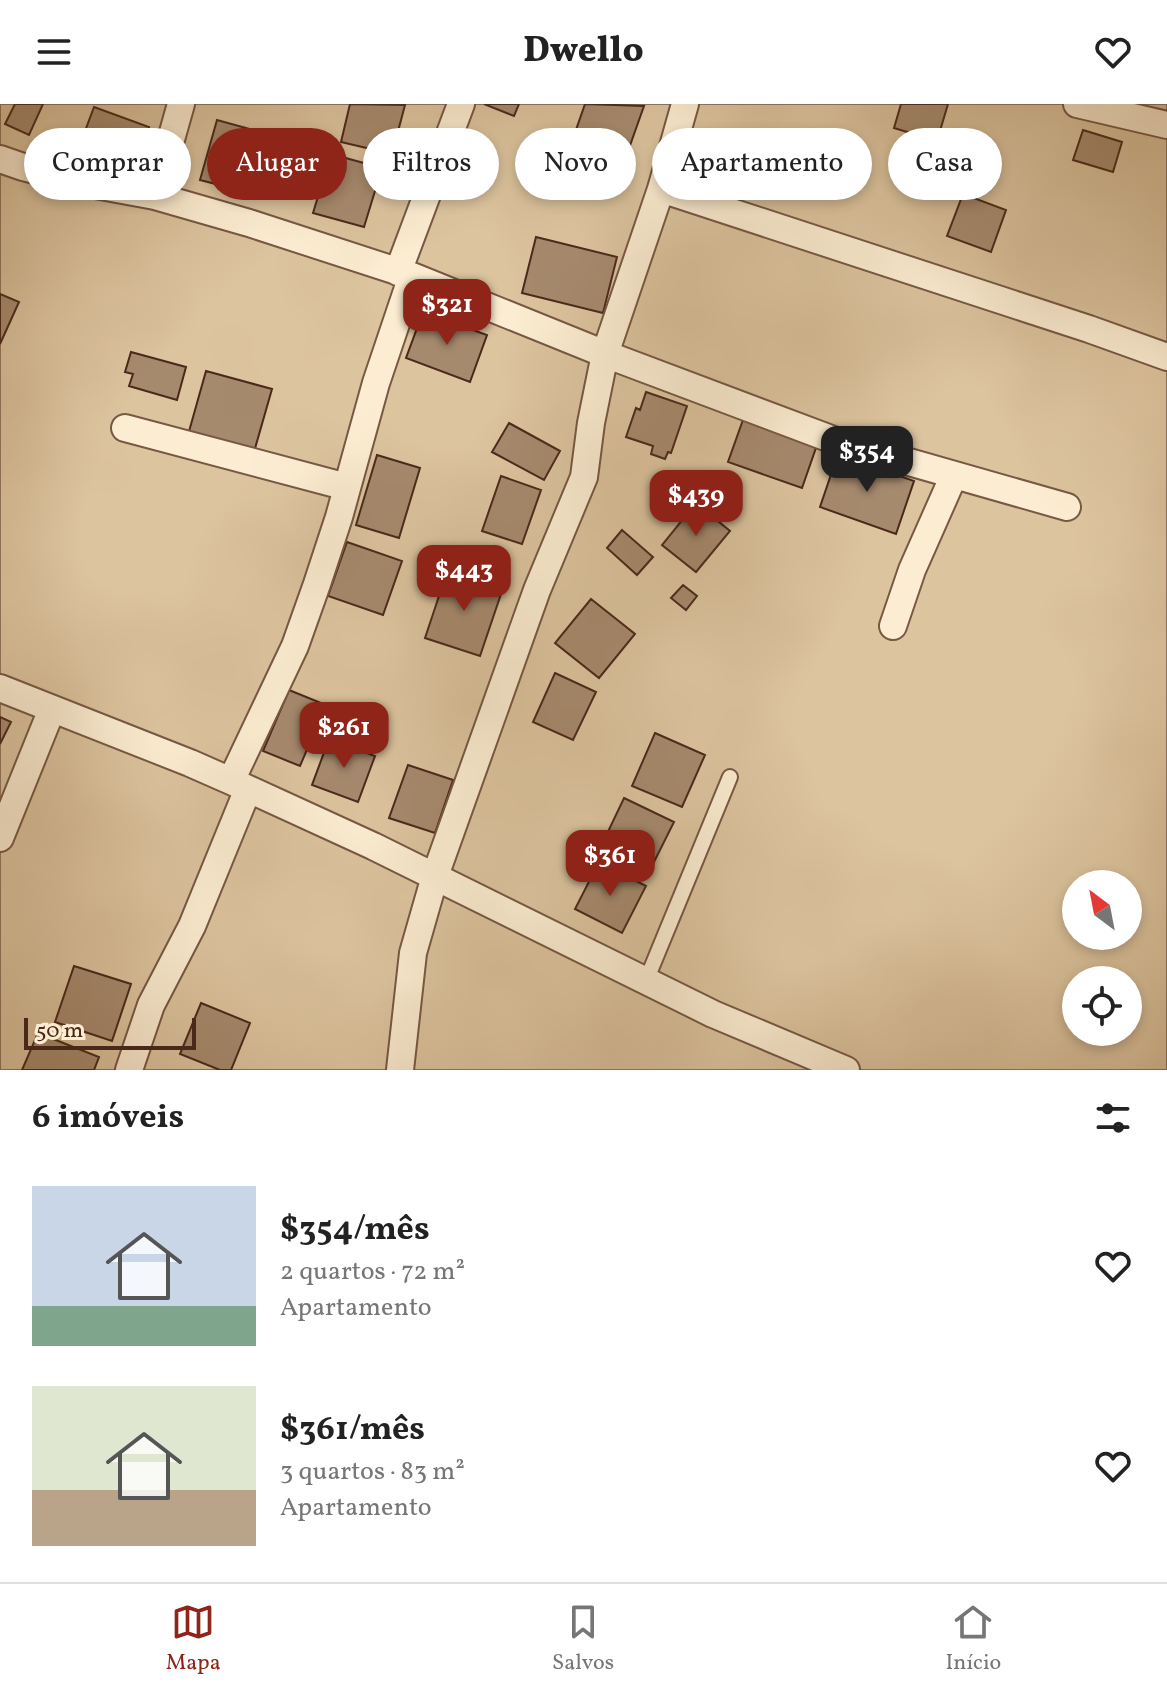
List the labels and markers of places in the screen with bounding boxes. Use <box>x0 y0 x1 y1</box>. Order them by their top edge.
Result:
pin: $321 <box>400 279 494 347</box>
pin: $354 <box>820 426 914 494</box>
pin: $439 <box>649 470 743 538</box>
pin: $443 <box>417 545 511 613</box>
pin: $261 <box>297 702 391 770</box>
pin: $361 <box>563 830 657 898</box>

